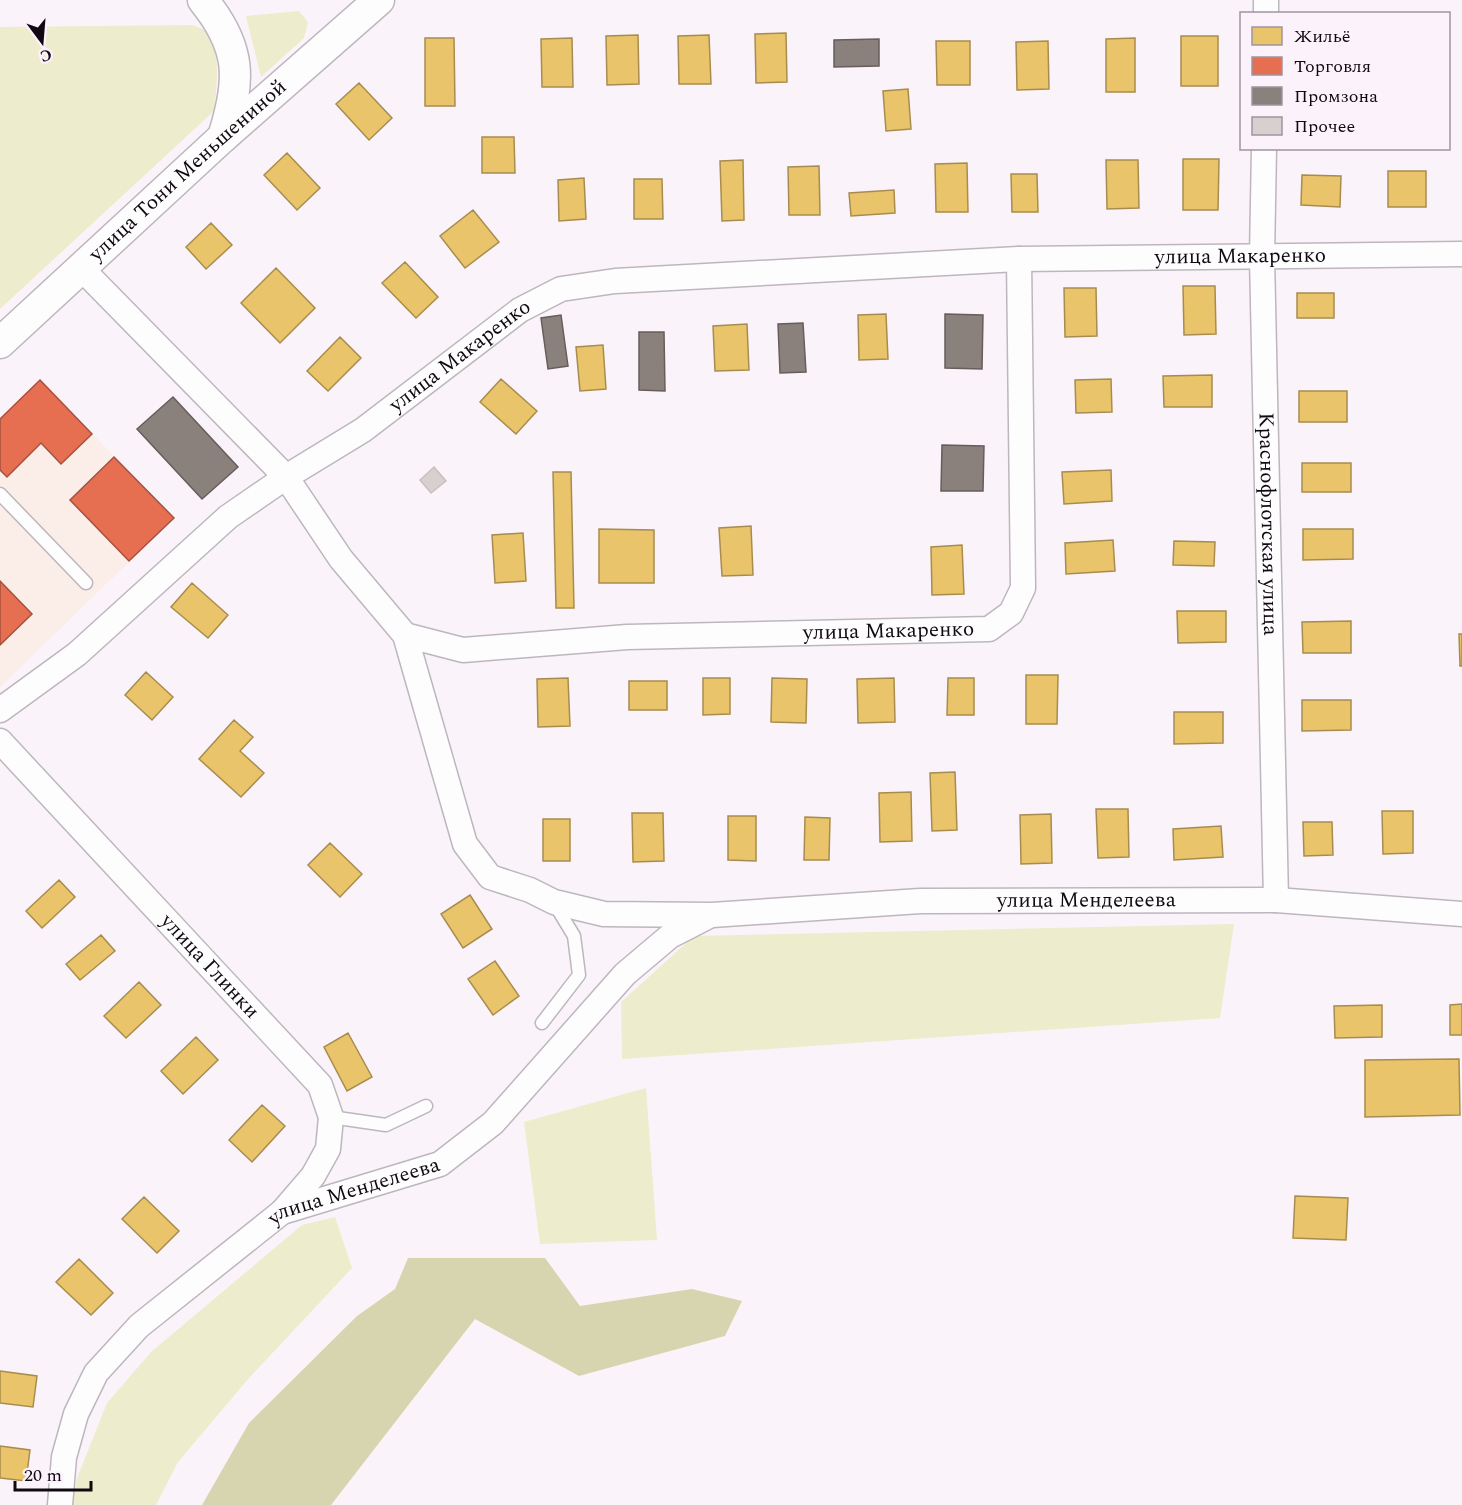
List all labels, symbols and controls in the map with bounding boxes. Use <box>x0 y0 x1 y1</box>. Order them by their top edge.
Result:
north arrow <box>12 12 72 72</box>
legend <box>1240 12 1450 150</box>
text: Жильё <box>1294 23 1350 50</box>
text: С <box>37 42 55 69</box>
text: Торговля <box>1294 53 1371 80</box>
street label: улица Тони Меньшениной <box>81 72 294 270</box>
text: Промзона <box>1294 83 1378 110</box>
text: Прочее <box>1294 113 1355 140</box>
street label: улица Макаренко <box>1154 240 1326 273</box>
street label: улица Макаренко <box>382 291 536 421</box>
street label: Краснофлотская улица <box>1249 412 1286 637</box>
street label: улица Макаренко <box>802 613 974 649</box>
street label: улица Менделеева <box>996 884 1177 917</box>
street label: улица Глинки <box>152 906 267 1026</box>
street label: улица Менделеева <box>260 1149 445 1234</box>
scale bar <box>15 1454 92 1492</box>
text: 20 m <box>24 1462 62 1489</box>

